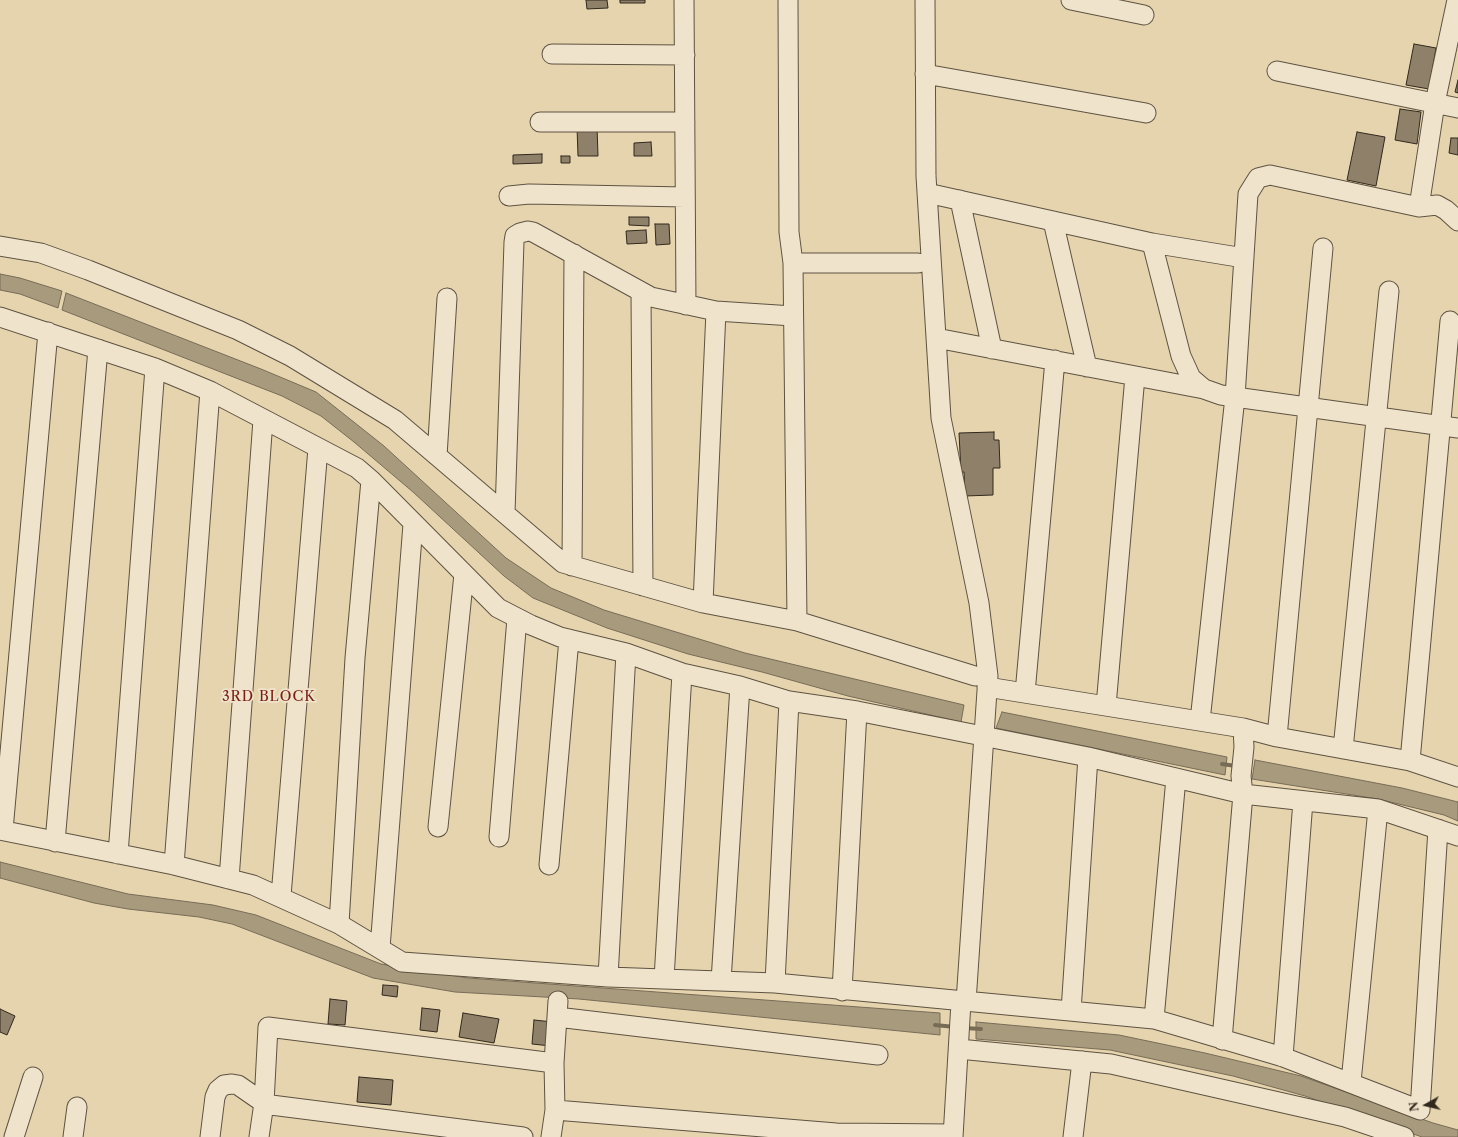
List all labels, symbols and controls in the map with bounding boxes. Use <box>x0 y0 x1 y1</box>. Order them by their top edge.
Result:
district label: 3RD BLOCK <box>222 689 316 705</box>
north arrow <box>1406 1085 1446 1125</box>
text: N <box>1407 1101 1422 1112</box>

